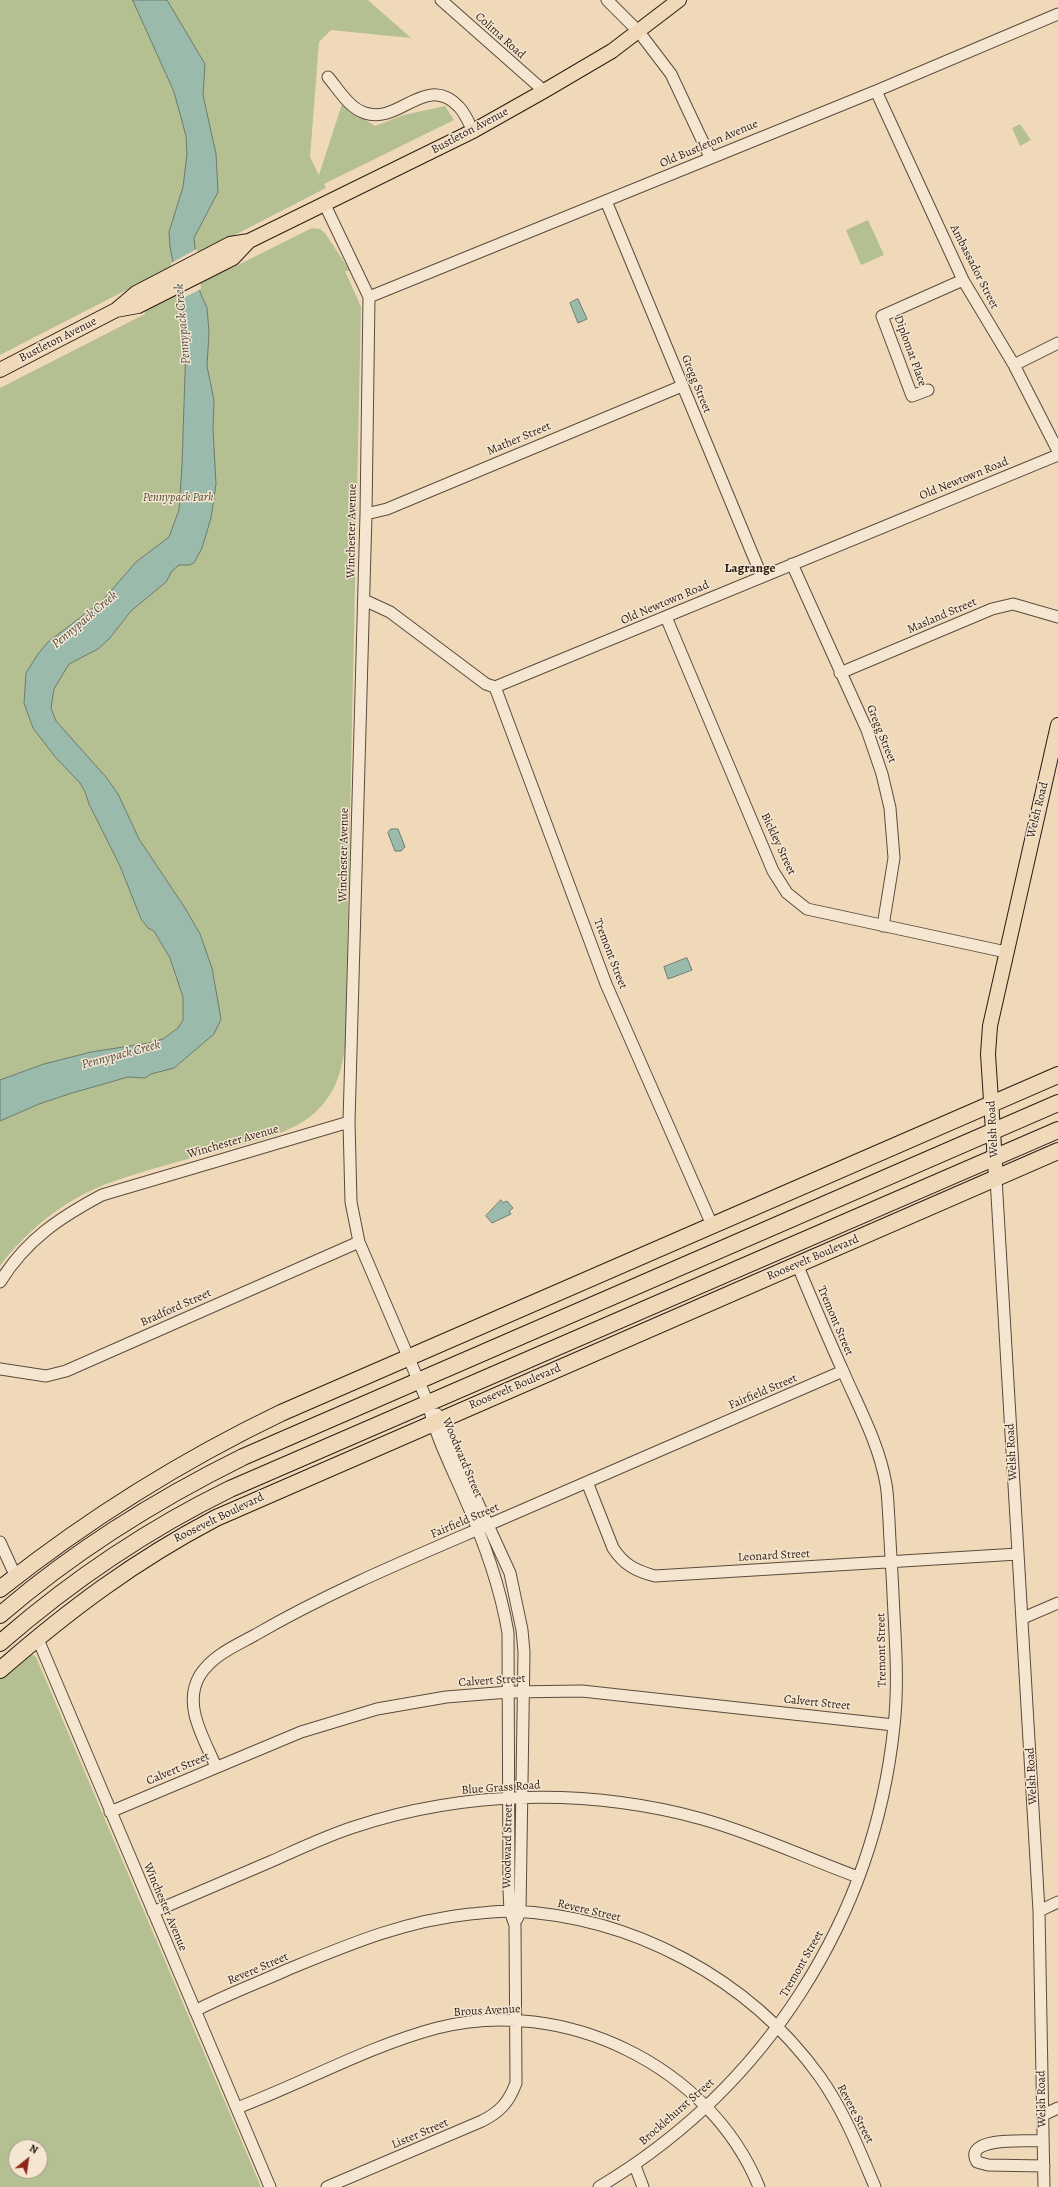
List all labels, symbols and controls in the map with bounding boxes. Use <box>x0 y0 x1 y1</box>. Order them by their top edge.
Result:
street label: Colima Road <box>472 10 528 62</box>
street label: Bustleton Avenue <box>429 105 511 157</box>
street label: Old Bustleton Avenue <box>658 117 760 171</box>
street label: Ambassador Street <box>947 222 1001 312</box>
water label: Pennypack Creek <box>172 283 194 365</box>
street label: Bustleton Avenue <box>17 314 99 366</box>
street label: Diplomat Place <box>891 314 929 388</box>
street label: Gregg Street <box>678 353 714 415</box>
street label: Mather Street <box>485 419 553 459</box>
street label: Old Newtown Road <box>918 455 1010 503</box>
street label: Winchester Avenue <box>344 484 360 578</box>
park label: Pennypack Park <box>143 491 213 505</box>
district label: Lagrange <box>724 561 776 577</box>
street label: Old Newtown Road <box>619 578 711 628</box>
water label: Pennypack Creek <box>49 588 121 652</box>
street label: Masland Street <box>905 595 979 637</box>
street label: Gregg Street <box>863 703 899 765</box>
street label: Welsh Road <box>1024 781 1052 839</box>
street label: Winchester Avenue <box>336 808 352 902</box>
street label: Bickley Street <box>757 811 799 877</box>
street label: Tremont Street <box>590 917 630 991</box>
water label: Pennypack Creek <box>80 1037 162 1073</box>
street label: Welsh Road <box>984 1100 1002 1158</box>
street label: Winchester Avenue <box>186 1122 280 1162</box>
street label: Roosevelt Boulevard <box>765 1232 861 1284</box>
street label: Tremont Street <box>814 1284 856 1358</box>
street label: Bradford Street <box>138 1286 214 1330</box>
street label: Roosevelt Boulevard <box>467 1361 563 1413</box>
street label: Fairfield Street <box>727 1371 799 1413</box>
street label: Woodward Street <box>439 1416 485 1500</box>
street label: Welsh Road <box>1003 1423 1021 1481</box>
street label: Roosevelt Boulevard <box>172 1490 266 1546</box>
street label: Fairfield Street <box>429 1500 501 1542</box>
street label: Leonard Street <box>737 1547 811 1565</box>
street label: Tremont Street <box>874 1613 890 1687</box>
street label: Calvert Street <box>458 1671 526 1691</box>
street label: Calvert Street <box>783 1692 851 1714</box>
street label: Welsh Road <box>1023 1747 1041 1805</box>
street label: Calvert Street <box>144 1749 212 1789</box>
street label: Blue Grass Road <box>461 1778 541 1798</box>
street label: Woodward Street <box>500 1803 516 1889</box>
street label: Winchester Avenue <box>140 1861 190 1953</box>
street label: Revere Street <box>556 1897 622 1925</box>
street label: Tremont Street <box>777 1928 827 2000</box>
street label: Revere Street <box>225 1950 291 1988</box>
street label: Brous Avenue <box>453 2002 521 2020</box>
street label: Welsh Road <box>1034 2070 1050 2128</box>
street label: Brocklehurst Street <box>636 2075 718 2149</box>
street label: Revere Street <box>833 2082 877 2146</box>
street label: Lister Street <box>390 2116 450 2152</box>
north arrow <box>8 2139 48 2179</box>
text: N <box>27 2141 41 2158</box>

